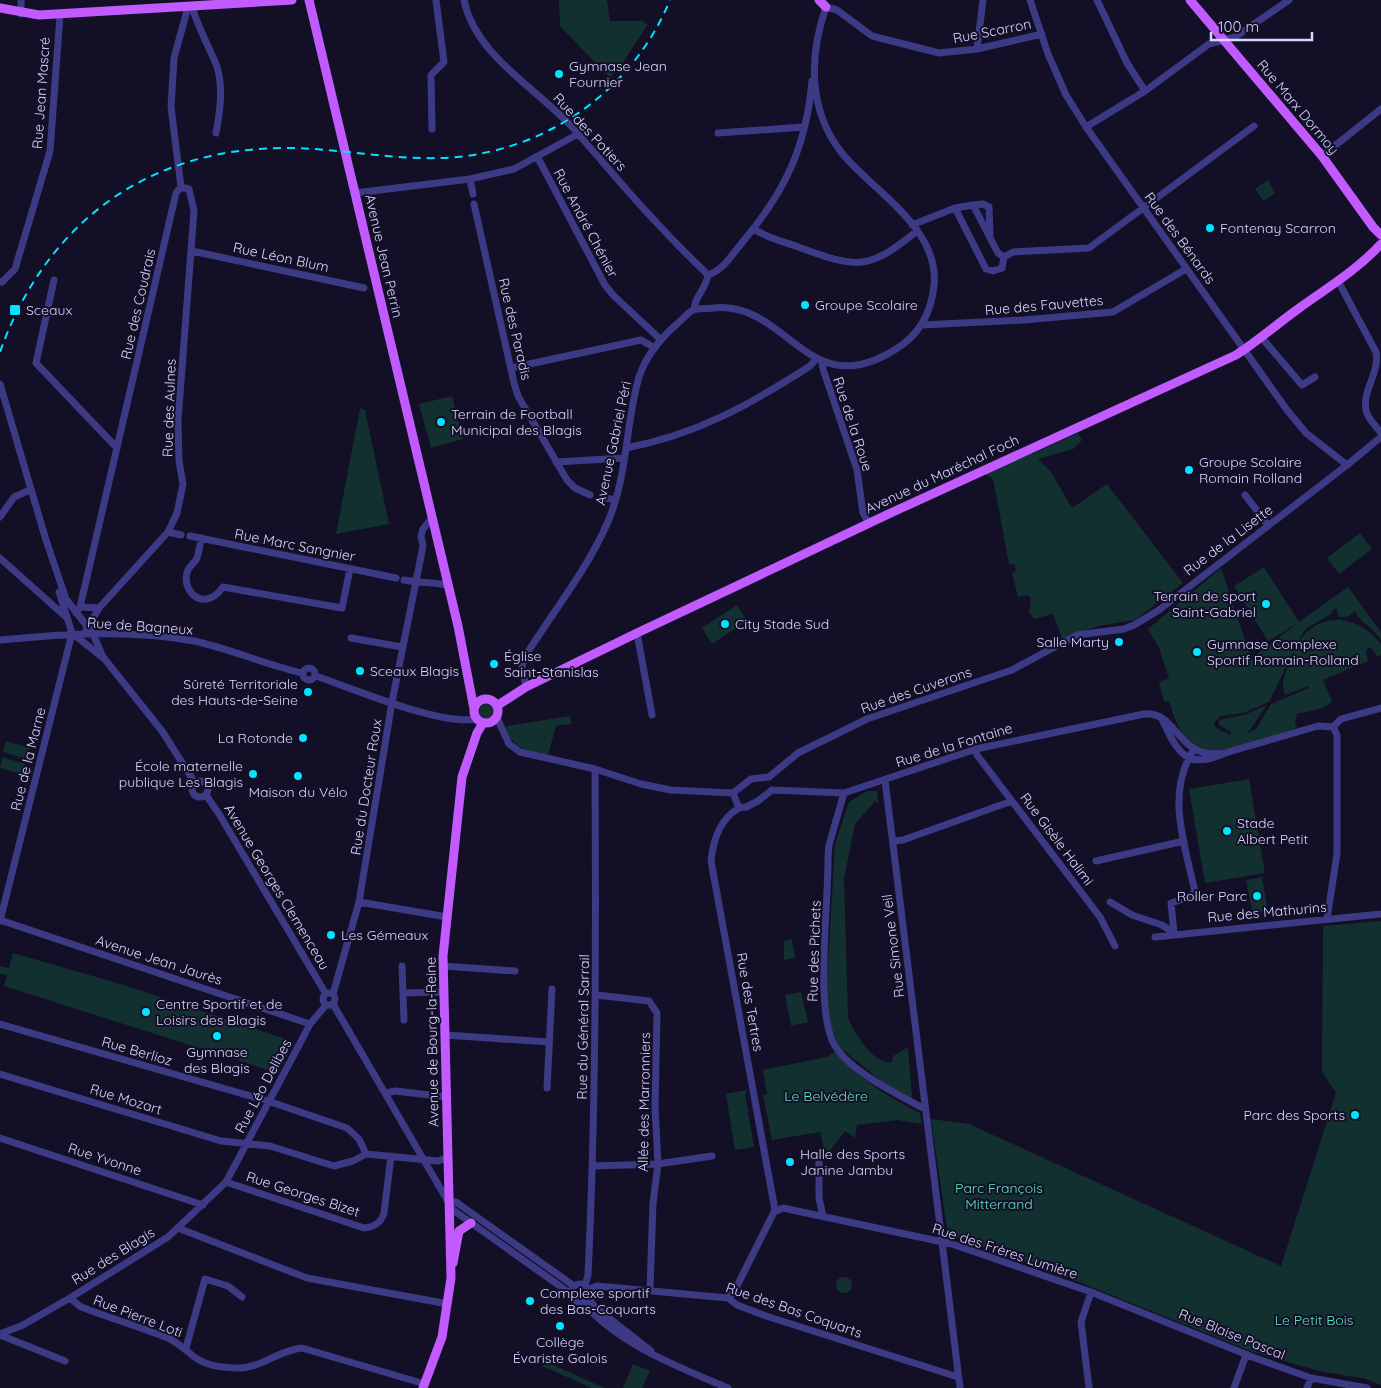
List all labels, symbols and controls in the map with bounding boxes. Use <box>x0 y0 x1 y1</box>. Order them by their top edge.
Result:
scale bar <box>1211 10 1312 42</box>
street label: Rue Scarron <box>951 15 1033 47</box>
text: 100 m <box>1218 17 1259 36</box>
street label: Rue Jean Mascré <box>28 36 54 150</box>
street label: Rue Marx Dormoy <box>1253 56 1343 158</box>
place label: Gymnase Jean Fournier <box>569 57 667 91</box>
marker: Gymnase Jean Fournier <box>553 68 565 80</box>
street label: Rue des Potiers <box>549 89 631 175</box>
street label: Rue André Chénier <box>550 165 623 281</box>
street label: Rue des Bénards <box>1141 188 1219 288</box>
street label: Avenue Jean Perrin <box>361 193 407 319</box>
place label: Fontenay Scarron <box>1220 219 1336 237</box>
marker: Fontenay Scarron <box>1204 222 1216 234</box>
street label: Rue Léon Blum <box>231 238 331 276</box>
street label: Rue des Coudrais <box>117 247 159 361</box>
street label: Rue des Paradis <box>495 276 535 382</box>
street label: Rue des Fauvettes <box>984 291 1104 319</box>
place label: Groupe Scolaire <box>815 296 918 314</box>
marker: Groupe Scolaire <box>799 299 811 311</box>
place label: Sceaux <box>26 301 72 319</box>
marker: Sceaux <box>8 303 22 317</box>
street label: Rue des Aulnes <box>158 359 180 457</box>
street label: Rue de la Roue <box>829 374 877 474</box>
street label: Avenue Gabriel Péri <box>591 379 635 507</box>
place label: Terrain de Football Municipal des Blagis <box>451 405 582 439</box>
marker: Terrain de Football Municipal des Blagis <box>435 416 447 428</box>
street label: Avenue du Maréchal Foch <box>862 430 1022 518</box>
place label: Groupe Scolaire Romain Rolland <box>1199 453 1302 487</box>
marker: Groupe Scolaire Romain Rolland <box>1183 464 1195 476</box>
street label: Rue de la Lisette <box>1180 501 1276 579</box>
street label: Rue Marc Sangnier <box>233 524 358 566</box>
place label: Terrain de sport Saint-Gabriel <box>1153 587 1256 621</box>
marker: Terrain de sport Saint-Gabriel <box>1260 598 1272 610</box>
street label: Rue de Bagneux <box>86 613 194 639</box>
place label: City Stade Sud <box>735 615 829 633</box>
marker: City Stade Sud <box>719 618 731 630</box>
place label: Salle Marty <box>1036 633 1109 651</box>
place label: Gymnase Complexe Sportif Romain-Rolland <box>1207 635 1359 669</box>
marker: Salle Marty <box>1113 636 1125 648</box>
marker: Gymnase Complexe Sportif Romain-Rolland <box>1191 646 1203 658</box>
place label: Église Saint-Stanislas <box>504 647 599 681</box>
marker: Église Saint-Stanislas <box>488 658 500 670</box>
place label: Sceaux Blagis <box>370 662 459 680</box>
street label: Rue des Cuverons <box>858 663 974 717</box>
marker: Sceaux Blagis <box>354 665 366 677</box>
place label: Sûreté Territoriale des Hauts-de-Seine <box>171 675 298 709</box>
marker: Sûreté Territoriale des Hauts-de-Seine <box>302 686 314 698</box>
street label: Rue de la Marne <box>6 705 50 813</box>
street label: Rue du Docteur Roux <box>346 717 386 856</box>
street label: Rue de la Fontaine <box>893 719 1015 771</box>
place label: La Rotonde <box>218 729 293 747</box>
marker: La Rotonde <box>297 732 309 744</box>
place label: École maternelle publique Les Blagis <box>119 757 243 791</box>
marker: École maternelle publique Les Blagis <box>247 768 259 780</box>
marker: Maison du Vélo <box>292 770 304 782</box>
place label: Maison du Vélo <box>249 783 347 801</box>
street label: Rue Gisèle Halimi <box>1016 789 1098 889</box>
street label: Avenue Georges Clemenceau <box>220 801 334 973</box>
place label: Stade Albert Petit <box>1237 814 1308 848</box>
marker: Stade Albert Petit <box>1221 825 1233 837</box>
place label: Roller Parc <box>1177 887 1247 905</box>
marker: Roller Parc <box>1251 890 1263 902</box>
street label: Rue Simone Veil <box>878 893 908 999</box>
street label: Rue des Mathurins <box>1207 898 1327 926</box>
street label: Rue des Pichets <box>803 900 825 1002</box>
place label: Les Gémeaux <box>341 926 428 944</box>
marker: Les Gémeaux <box>325 929 337 941</box>
street label: Avenue Jean Jaurès <box>93 931 225 989</box>
street label: Rue des Tertres <box>732 951 768 1053</box>
street label: Rue du Général Sarrail <box>573 954 593 1100</box>
street label: Avenue de Bourg-la-Reine <box>422 957 442 1127</box>
place label: Centre Sportif et de Loisirs des Blagis <box>156 995 282 1029</box>
marker: Centre Sportif et de Loisirs des Blagis <box>140 1006 152 1018</box>
marker: Gymnase des Blagis <box>211 1030 223 1042</box>
street label: Rue Berlioz <box>100 1032 175 1070</box>
street label: Allée des Marronniers <box>634 1032 654 1172</box>
street label: Rue Léo Delibes <box>231 1036 295 1136</box>
place label: Gymnase des Blagis <box>184 1043 250 1077</box>
street label: Rue Mozart <box>88 1080 164 1119</box>
park label: Le Belvédère <box>784 1087 868 1105</box>
place label: Parc des Sports <box>1244 1106 1345 1124</box>
marker: Parc des Sports <box>1349 1109 1361 1121</box>
street label: Rue Yvonne <box>66 1139 144 1179</box>
place label: Halle des Sports Janine Jambu <box>800 1145 905 1179</box>
marker: Halle des Sports Janine Jambu <box>784 1156 796 1168</box>
street label: Rue Georges Bizet <box>244 1167 362 1221</box>
park label: Parc François Mitterrand <box>955 1179 1043 1213</box>
street label: Rue des Frères Lumière <box>930 1219 1080 1283</box>
street label: Rue des Blagis <box>68 1223 158 1289</box>
street label: Rue des Bas Coquarts <box>723 1278 865 1342</box>
place label: Complexe sportif des Bas-Coquarts <box>540 1284 656 1318</box>
street label: Rue Pierre Loti <box>91 1291 185 1341</box>
marker: Complexe sportif des Bas-Coquarts <box>524 1295 536 1307</box>
street label: Rue Blaise Pascal <box>1176 1304 1288 1364</box>
park label: Le Petit Bois <box>1275 1311 1353 1329</box>
marker: Collège Évariste Galois <box>554 1320 566 1332</box>
place label: Collège Évariste Galois <box>513 1333 607 1367</box>

